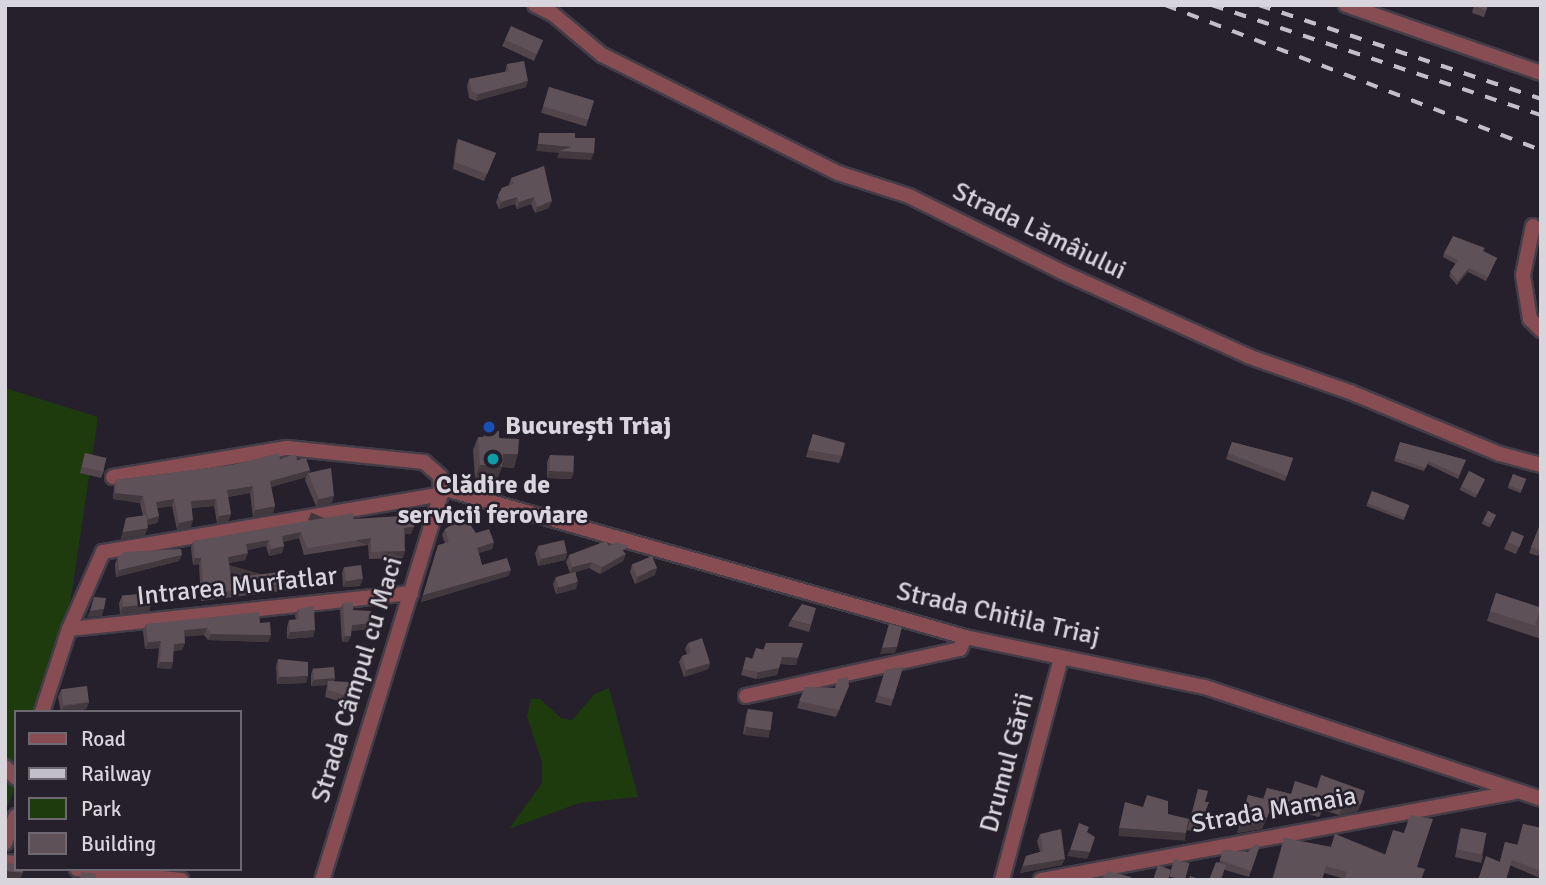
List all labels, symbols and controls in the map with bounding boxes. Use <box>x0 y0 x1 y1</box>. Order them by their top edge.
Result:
street label: Strada Lămâiului <box>947 177 1131 287</box>
place label: București Triaj <box>505 411 671 443</box>
marker: București Triaj <box>479 417 499 437</box>
marker: Clădire de servicii feroviare <box>485 451 501 467</box>
place label: Clădire de servicii feroviare <box>398 470 588 532</box>
street label: Strada Câmpul cu Maci <box>306 553 410 807</box>
street label: Intrarea Murfatlar <box>135 561 339 613</box>
street label: Strada Chitila Triaj <box>893 576 1103 654</box>
street label: Drumul Gării <box>974 690 1042 836</box>
legend <box>14 710 242 871</box>
text: Road <box>81 726 126 752</box>
text: Railway <box>81 761 151 787</box>
street label: Strada Mamaia <box>1189 781 1359 841</box>
text: Park <box>81 796 121 822</box>
text: Building <box>81 831 156 857</box>

